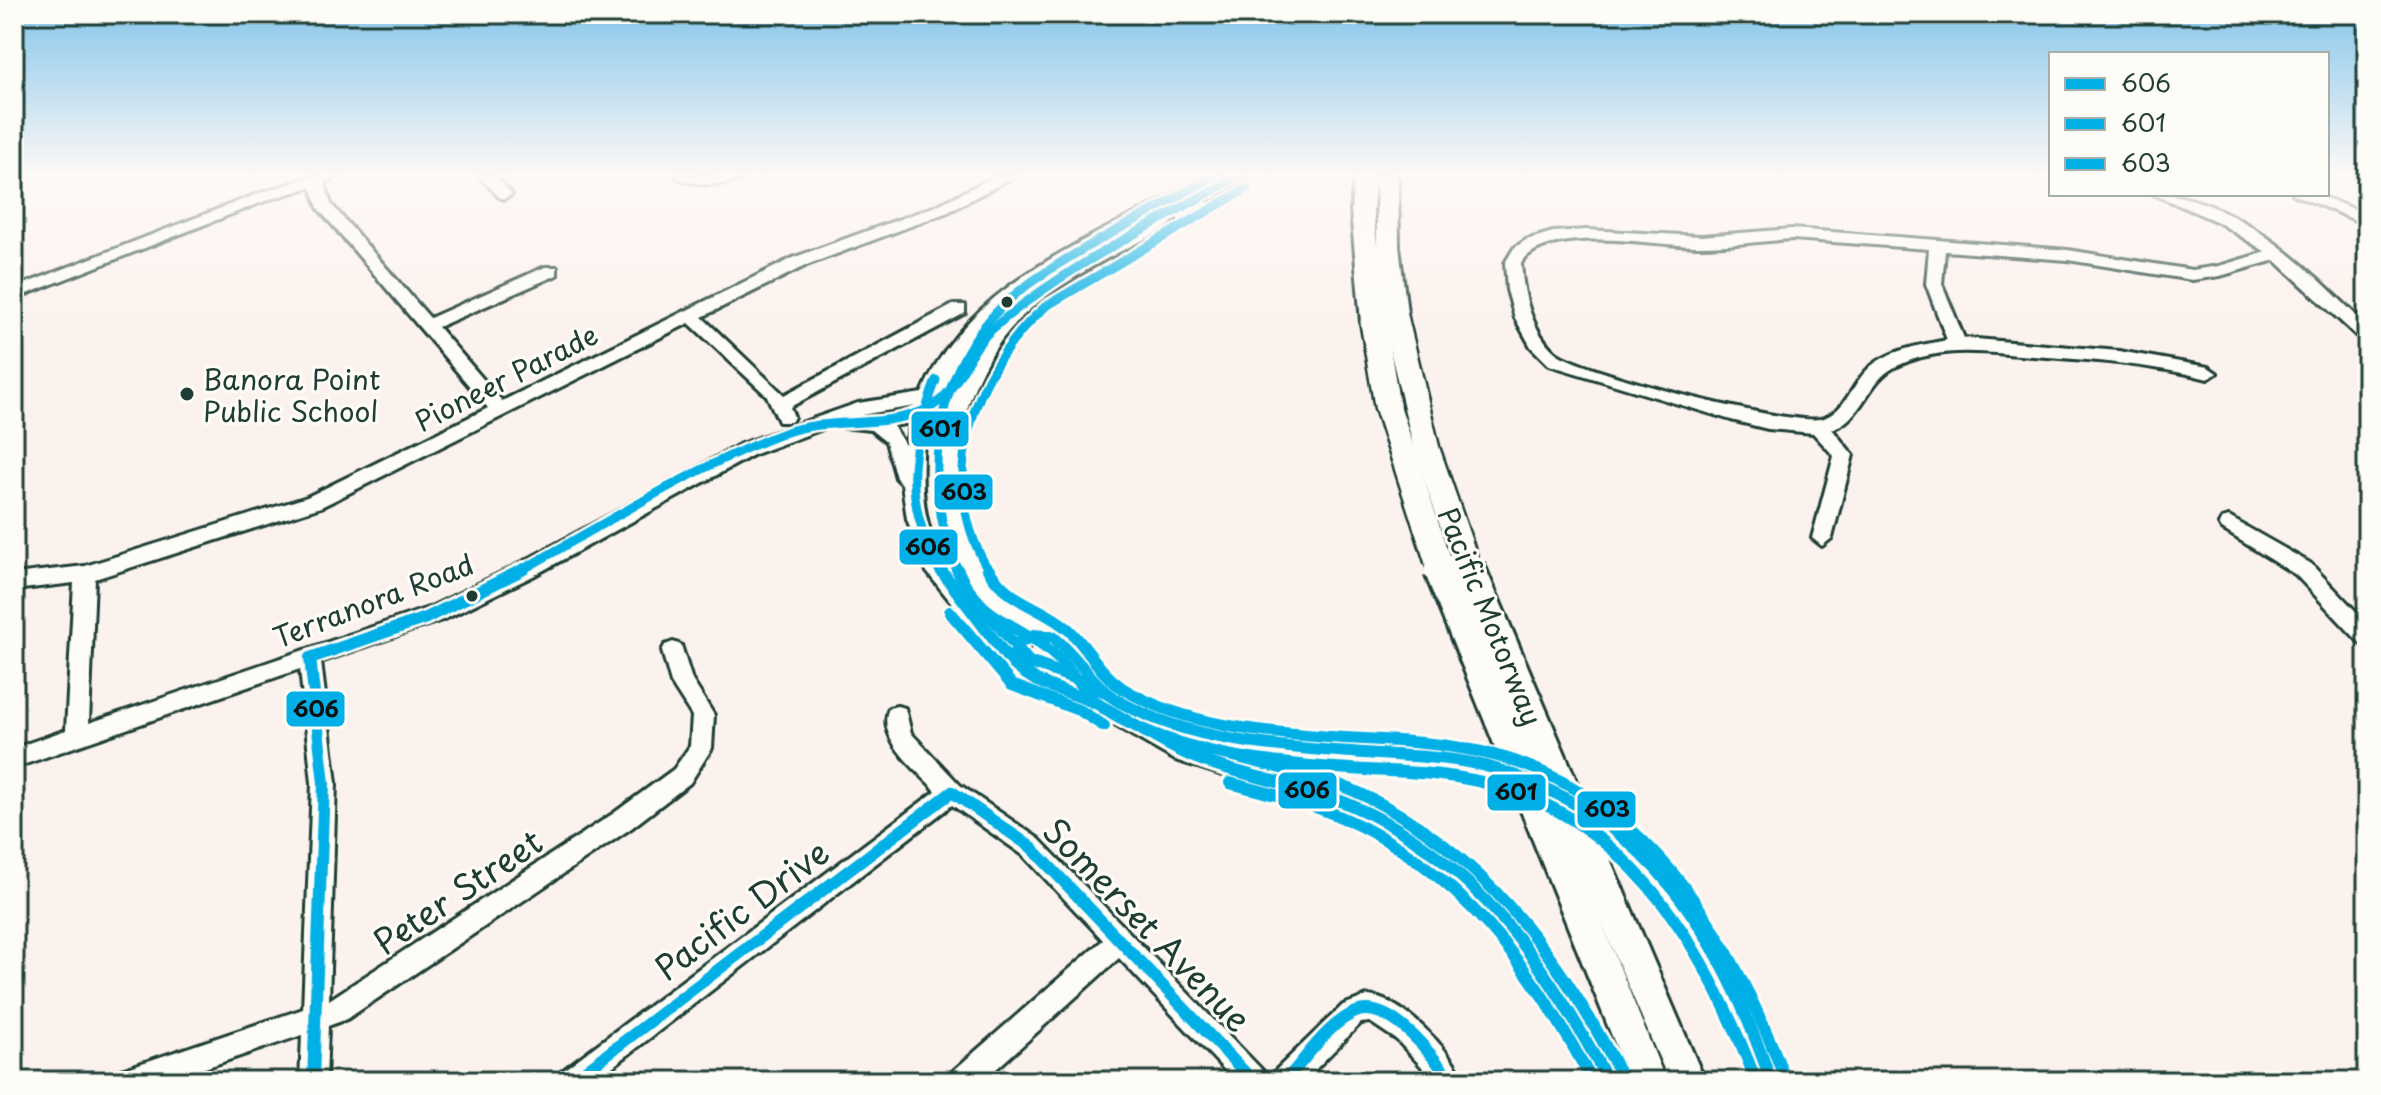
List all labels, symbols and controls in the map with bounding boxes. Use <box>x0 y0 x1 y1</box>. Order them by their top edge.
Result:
legend <box>2049 52 2329 196</box>
text: 606 <box>2121 64 2171 100</box>
text: 601 <box>2121 104 2166 140</box>
text: 603 <box>2121 144 2171 180</box>
unlabelled marker <box>999 294 1015 310</box>
street label: Pioneer Parade <box>407 312 605 442</box>
place label: Banora Point Public School <box>203 357 380 432</box>
marker: Banora Point Public School <box>178 385 196 403</box>
line badge: 601 <box>910 410 970 448</box>
text: 601 <box>919 411 961 444</box>
line badge: 603 <box>933 473 994 511</box>
text: 603 <box>941 474 987 507</box>
street label: Pacific Motorway <box>1428 500 1554 732</box>
line badge: 606 <box>898 528 959 566</box>
text: 606 <box>905 529 951 562</box>
street label: Terranora Road <box>266 542 480 658</box>
unlabelled marker <box>464 588 480 604</box>
line badge: 606 <box>285 690 346 728</box>
text: 606 <box>293 691 339 724</box>
line badge: 606 <box>1277 771 1338 810</box>
text: 606 <box>1284 772 1330 805</box>
line badge: 601 <box>1486 773 1547 812</box>
text: 601 <box>1495 774 1537 807</box>
line badge: 603 <box>1576 790 1637 829</box>
text: 603 <box>1584 791 1630 824</box>
street label: Somerset Avenue <box>1032 805 1264 1043</box>
street label: Peter Street <box>362 815 552 967</box>
street label: Pacific Drive <box>643 826 839 992</box>

